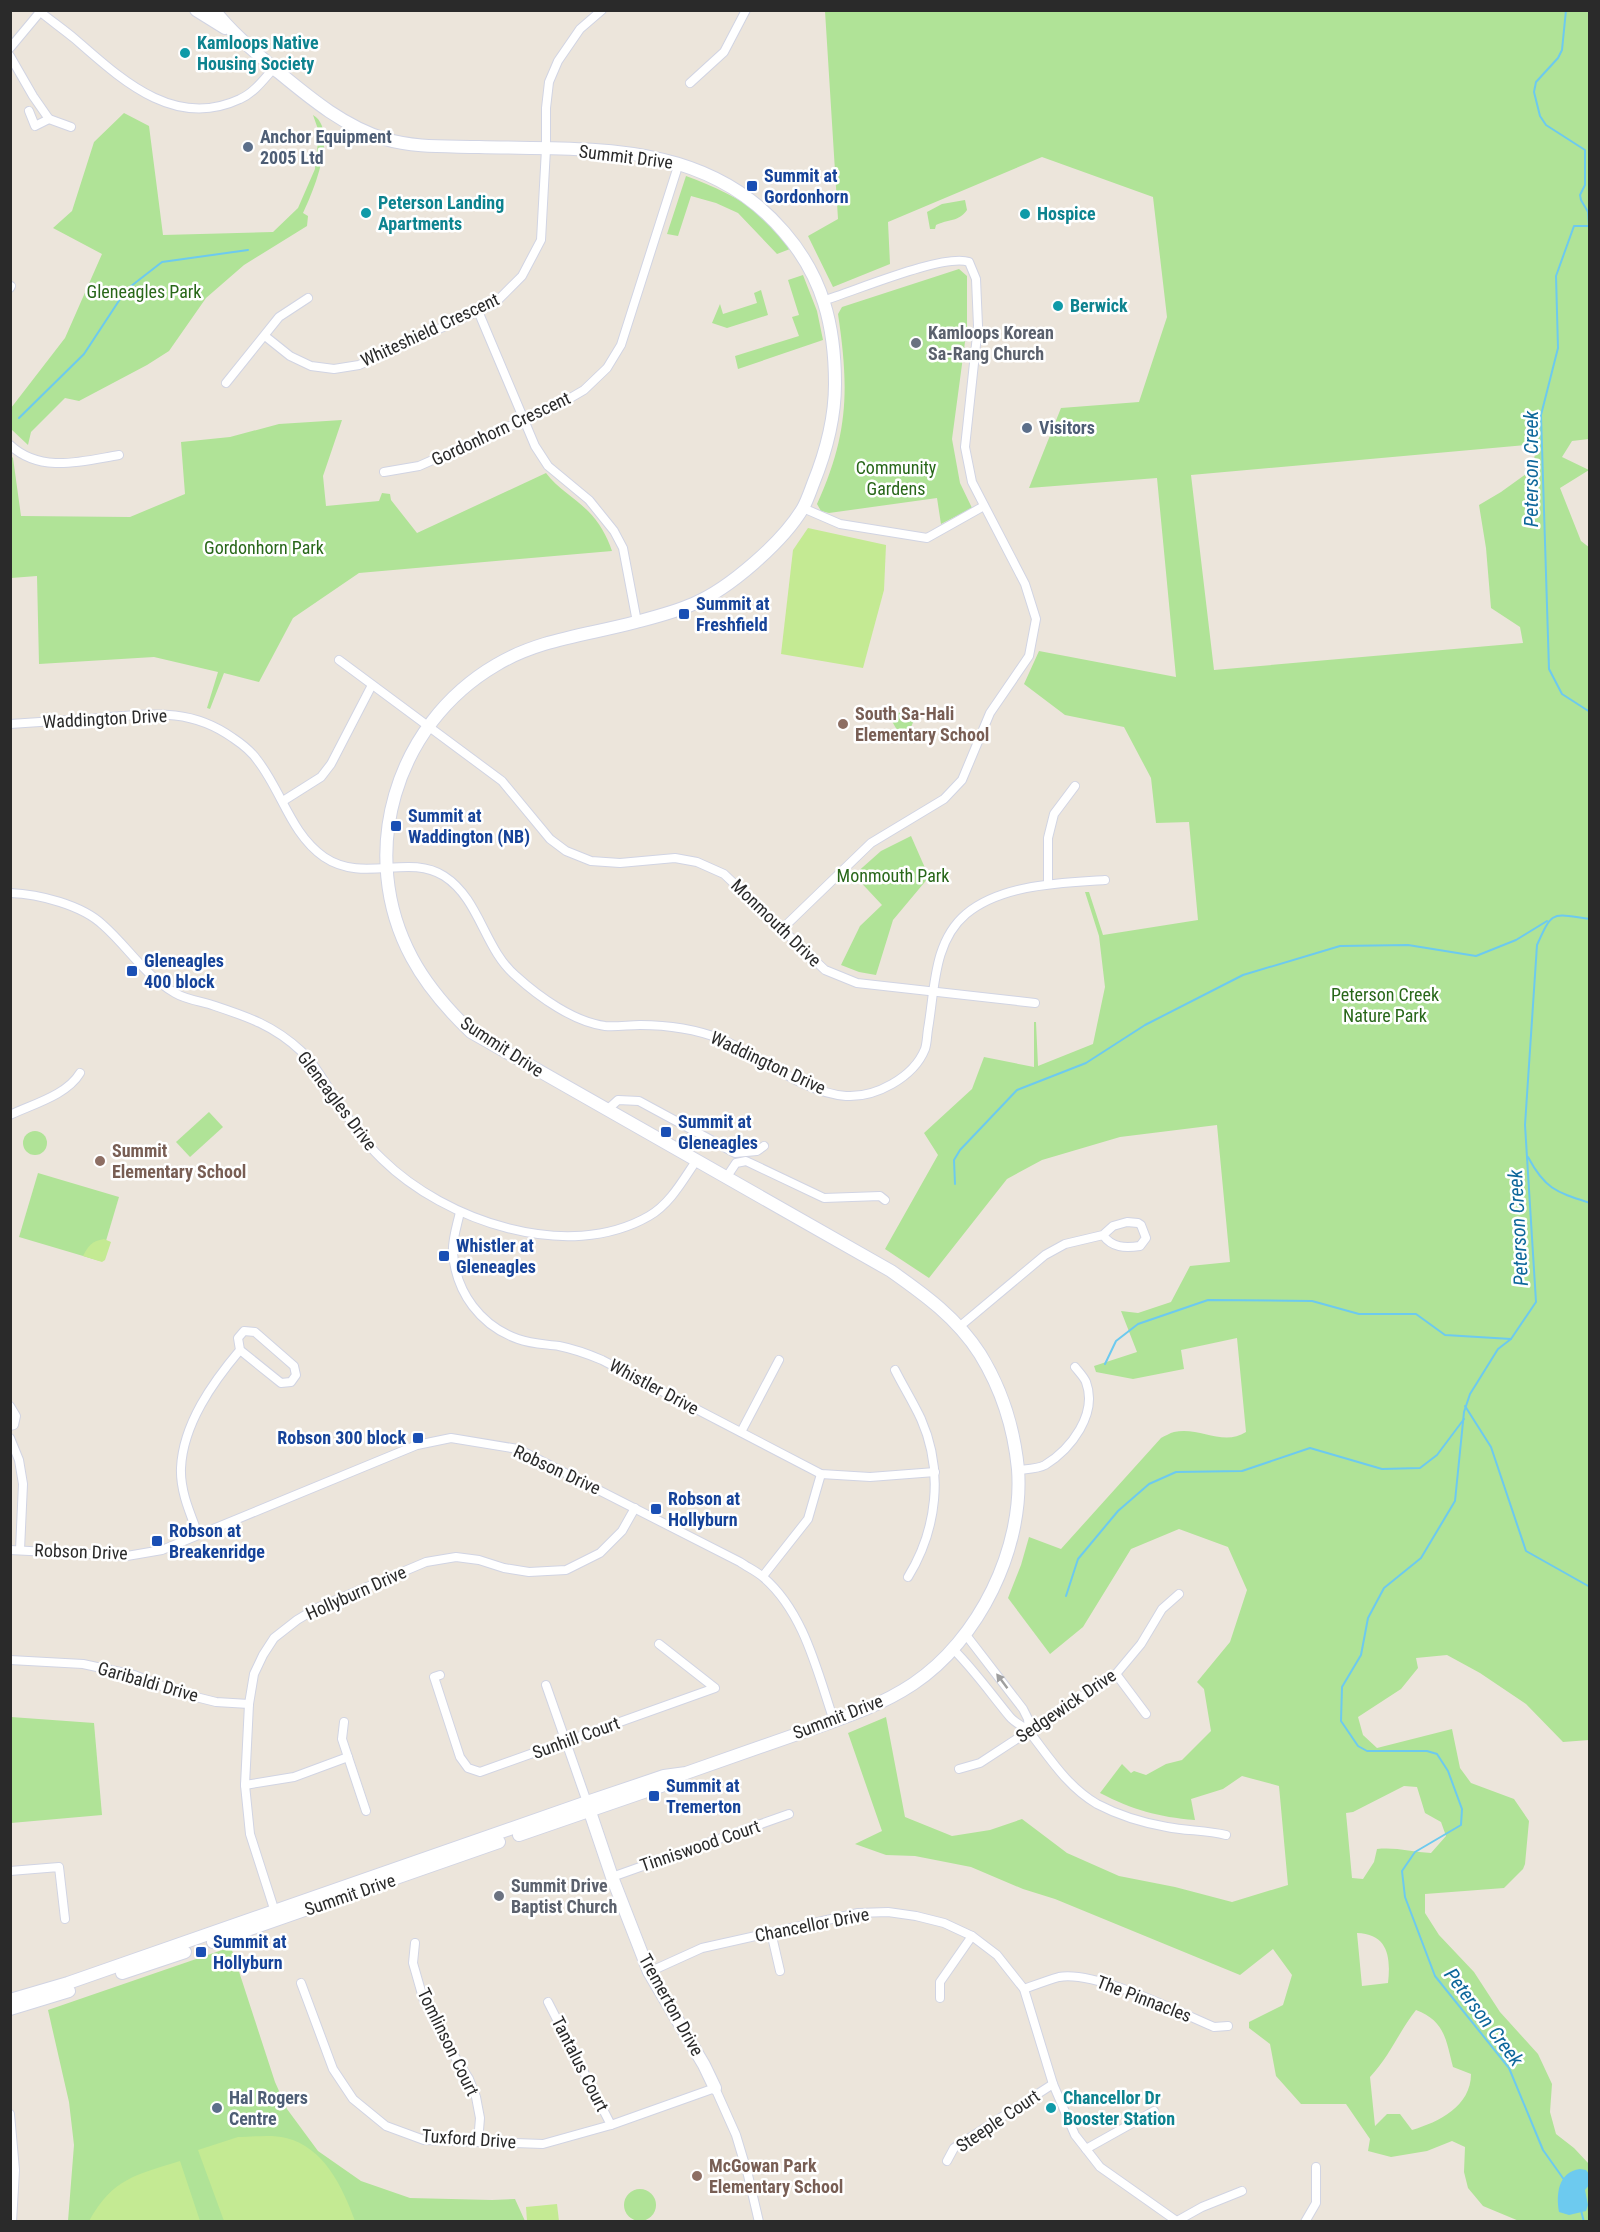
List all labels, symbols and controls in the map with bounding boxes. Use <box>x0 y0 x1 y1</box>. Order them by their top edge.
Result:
place label: Kamloops Native Housing Society <box>197 32 319 74</box>
marker: Kamloops Native Housing Society <box>178 46 192 60</box>
place label: Anchor Equipment 2005 Ltd <box>260 126 392 168</box>
marker: Anchor Equipment 2005 Ltd <box>241 140 255 154</box>
street label: Summit Drive <box>578 140 674 173</box>
place label: Summit at Gordonhorn <box>764 165 849 207</box>
marker: Summit at Gordonhorn <box>745 179 759 193</box>
place label: Peterson Landing Apartments <box>378 192 504 234</box>
place label: Hospice <box>1037 203 1096 224</box>
marker: Peterson Landing Apartments <box>359 206 373 220</box>
marker: Hospice <box>1018 207 1032 221</box>
park label: Gleneagles Park <box>87 281 201 302</box>
street label: Whiteshield Crescent <box>357 288 502 371</box>
place label: Berwick <box>1070 295 1128 316</box>
marker: Berwick <box>1051 299 1065 313</box>
place label: Kamloops Korean Sa-Rang Church <box>928 322 1054 364</box>
marker: Kamloops Korean Sa-Rang Church <box>909 336 923 350</box>
street label: Gordonhorn Crescent <box>428 387 574 470</box>
water label: Peterson Creek <box>1519 409 1543 527</box>
place label: Visitors <box>1039 417 1095 438</box>
marker: Visitors <box>1020 421 1034 435</box>
park label: Community Gardens <box>856 457 937 499</box>
park label: Gordonhorn Park <box>204 537 324 558</box>
place label: Summit at Freshfield <box>696 593 770 635</box>
marker: Summit at Freshfield <box>677 607 691 621</box>
place label: South Sa-Hali Elementary School <box>855 703 989 745</box>
street label: Waddington Drive <box>42 705 168 732</box>
marker: South Sa-Hali Elementary School <box>836 717 850 731</box>
place label: Summit at Waddington (NB) <box>408 805 530 848</box>
marker: Summit at Waddington (NB) <box>389 819 403 833</box>
park label: Monmouth Park <box>837 865 949 886</box>
street label: Monmouth Drive <box>727 875 826 971</box>
place label: Gleneagles 400 block <box>144 950 224 992</box>
marker: Gleneagles 400 block <box>125 964 139 978</box>
park label: Peterson Creek Nature Park <box>1331 984 1439 1026</box>
street label: Summit Drive <box>457 1012 548 1081</box>
street label: Waddington Drive <box>707 1027 829 1098</box>
street label: Gleneagles Drive <box>293 1047 381 1154</box>
place label: Summit at Gleneagles <box>678 1111 758 1153</box>
marker: Summit at Gleneagles <box>659 1125 673 1139</box>
place label: Summit Elementary School <box>112 1140 246 1182</box>
marker: Summit Elementary School <box>93 1154 107 1168</box>
water label: Peterson Creek <box>1503 1168 1533 1287</box>
place label: Whistler at Gleneagles <box>456 1235 536 1277</box>
marker: Whistler at Gleneagles <box>437 1249 451 1263</box>
street label: Whistler Drive <box>606 1354 703 1419</box>
place label: Robson 300 block <box>277 1427 406 1448</box>
marker: Robson 300 block <box>411 1431 425 1445</box>
street label: Robson Drive <box>510 1440 604 1499</box>
place label: Robson at Hollyburn <box>668 1488 740 1530</box>
marker: Robson at Hollyburn <box>649 1502 663 1516</box>
place label: Robson at Breakenridge <box>169 1520 265 1562</box>
marker: Robson at Breakenridge <box>150 1534 164 1548</box>
street label: Robson Drive <box>34 1539 128 1564</box>
street label: Hollyburn Drive <box>302 1561 409 1624</box>
street label: Garibaldi Drive <box>95 1657 201 1706</box>
street label: Sedgewick Drive <box>1012 1664 1120 1747</box>
one-way arrow <box>995 1673 1008 1689</box>
street label: Summit Drive <box>790 1690 886 1743</box>
street label: Sunhill Court <box>529 1712 622 1763</box>
place label: Summit at Tremerton <box>666 1775 741 1817</box>
marker: Summit at Tremerton <box>647 1789 661 1803</box>
street label: Tinniswood Court <box>637 1815 762 1876</box>
street label: Summit Drive <box>302 1869 398 1920</box>
place label: Summit Drive Baptist Church <box>511 1875 617 1917</box>
marker: Summit Drive Baptist Church <box>492 1889 506 1903</box>
street label: Chancellor Drive <box>753 1903 871 1946</box>
place label: Summit at Hollyburn <box>213 1931 287 1973</box>
marker: Summit at Hollyburn <box>194 1945 208 1959</box>
street label: Tremerton Drive <box>635 1950 708 2059</box>
water label: Peterson Creek <box>1439 1963 1529 2072</box>
street label: The Pinnacles <box>1094 1971 1195 2026</box>
street label: Tomlinson Court <box>413 1984 484 2099</box>
street label: Tantalus Court <box>547 2013 613 2115</box>
street label: Steeple Court <box>952 2085 1044 2156</box>
place label: Hal Rogers Centre <box>229 2087 308 2129</box>
place label: Chancellor Dr Booster Station <box>1063 2087 1175 2129</box>
marker: Hal Rogers Centre <box>210 2101 224 2115</box>
marker: Chancellor Dr Booster Station <box>1044 2101 1058 2115</box>
street label: Tuxford Drive <box>421 2125 517 2152</box>
place label: McGowan Park Elementary School <box>709 2155 843 2197</box>
marker: McGowan Park Elementary School <box>690 2169 704 2183</box>

